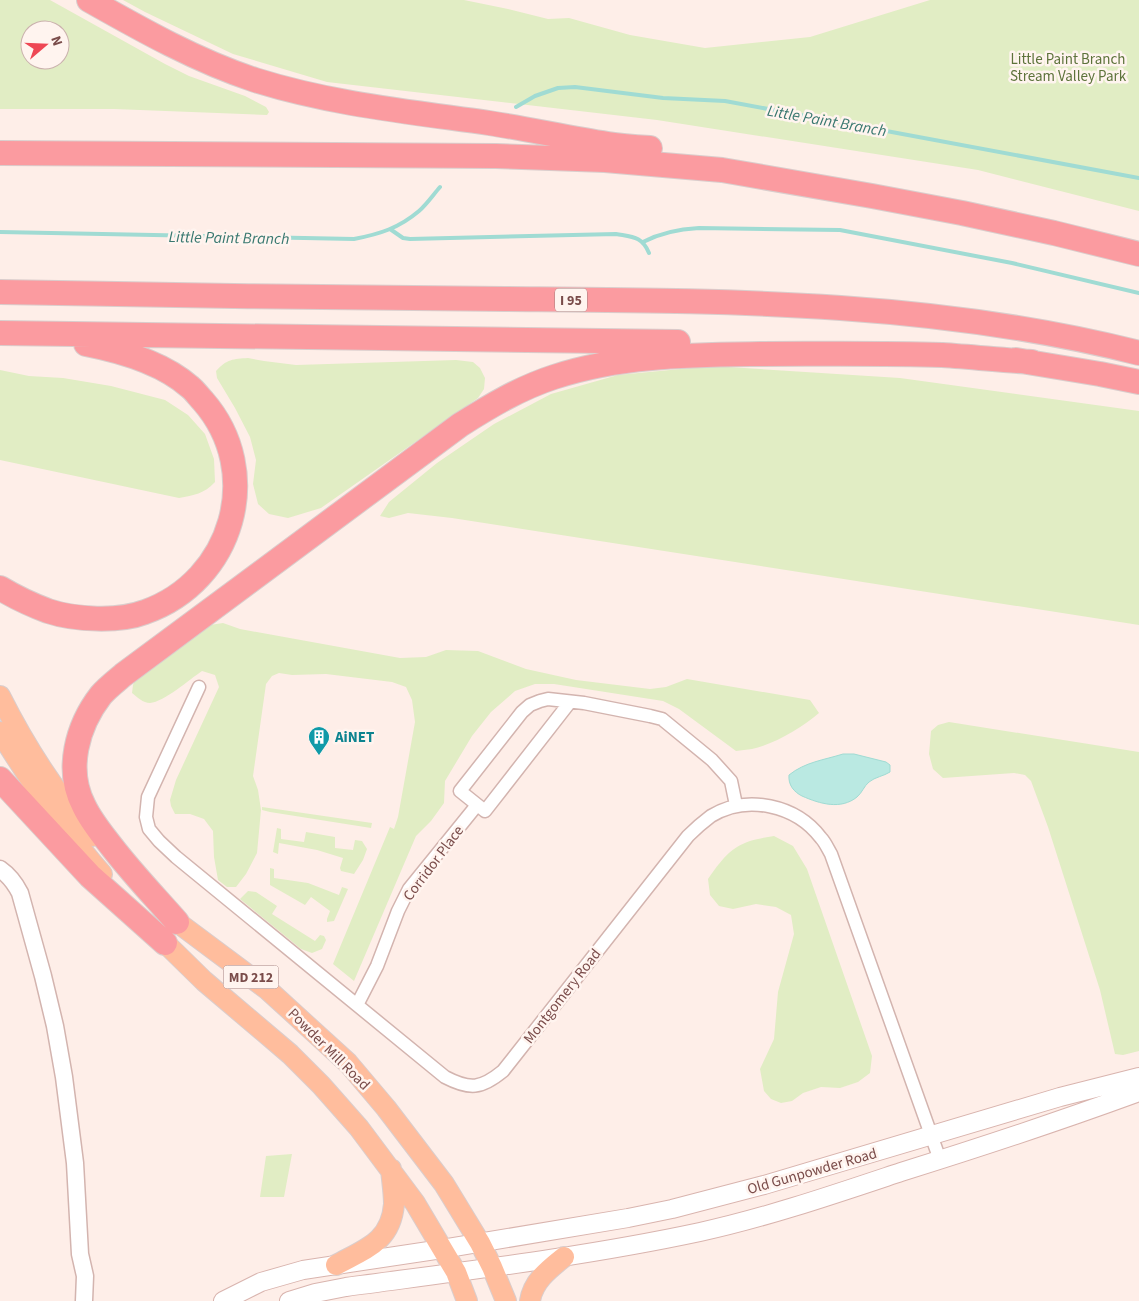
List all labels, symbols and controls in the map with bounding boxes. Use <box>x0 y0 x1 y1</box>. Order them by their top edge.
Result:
north arrow <box>20 20 70 70</box>
text: N <box>45 33 67 49</box>
park label: Little Paint Branch Stream Valley Park <box>1010 49 1127 87</box>
water label: Little Paint Branch <box>765 100 888 142</box>
water label: Little Paint Branch <box>168 226 290 250</box>
road number: I 95 <box>555 288 587 312</box>
building icon: AiNET <box>307 725 331 756</box>
place label: AiNET <box>334 727 374 748</box>
street label: Corridor Place <box>398 821 469 905</box>
street label: Montgomery Road <box>519 944 606 1048</box>
road number: MD 212 <box>224 966 278 989</box>
street label: Powder Mill Road <box>283 1004 374 1095</box>
street label: Old Gunpowder Road <box>745 1143 879 1200</box>

